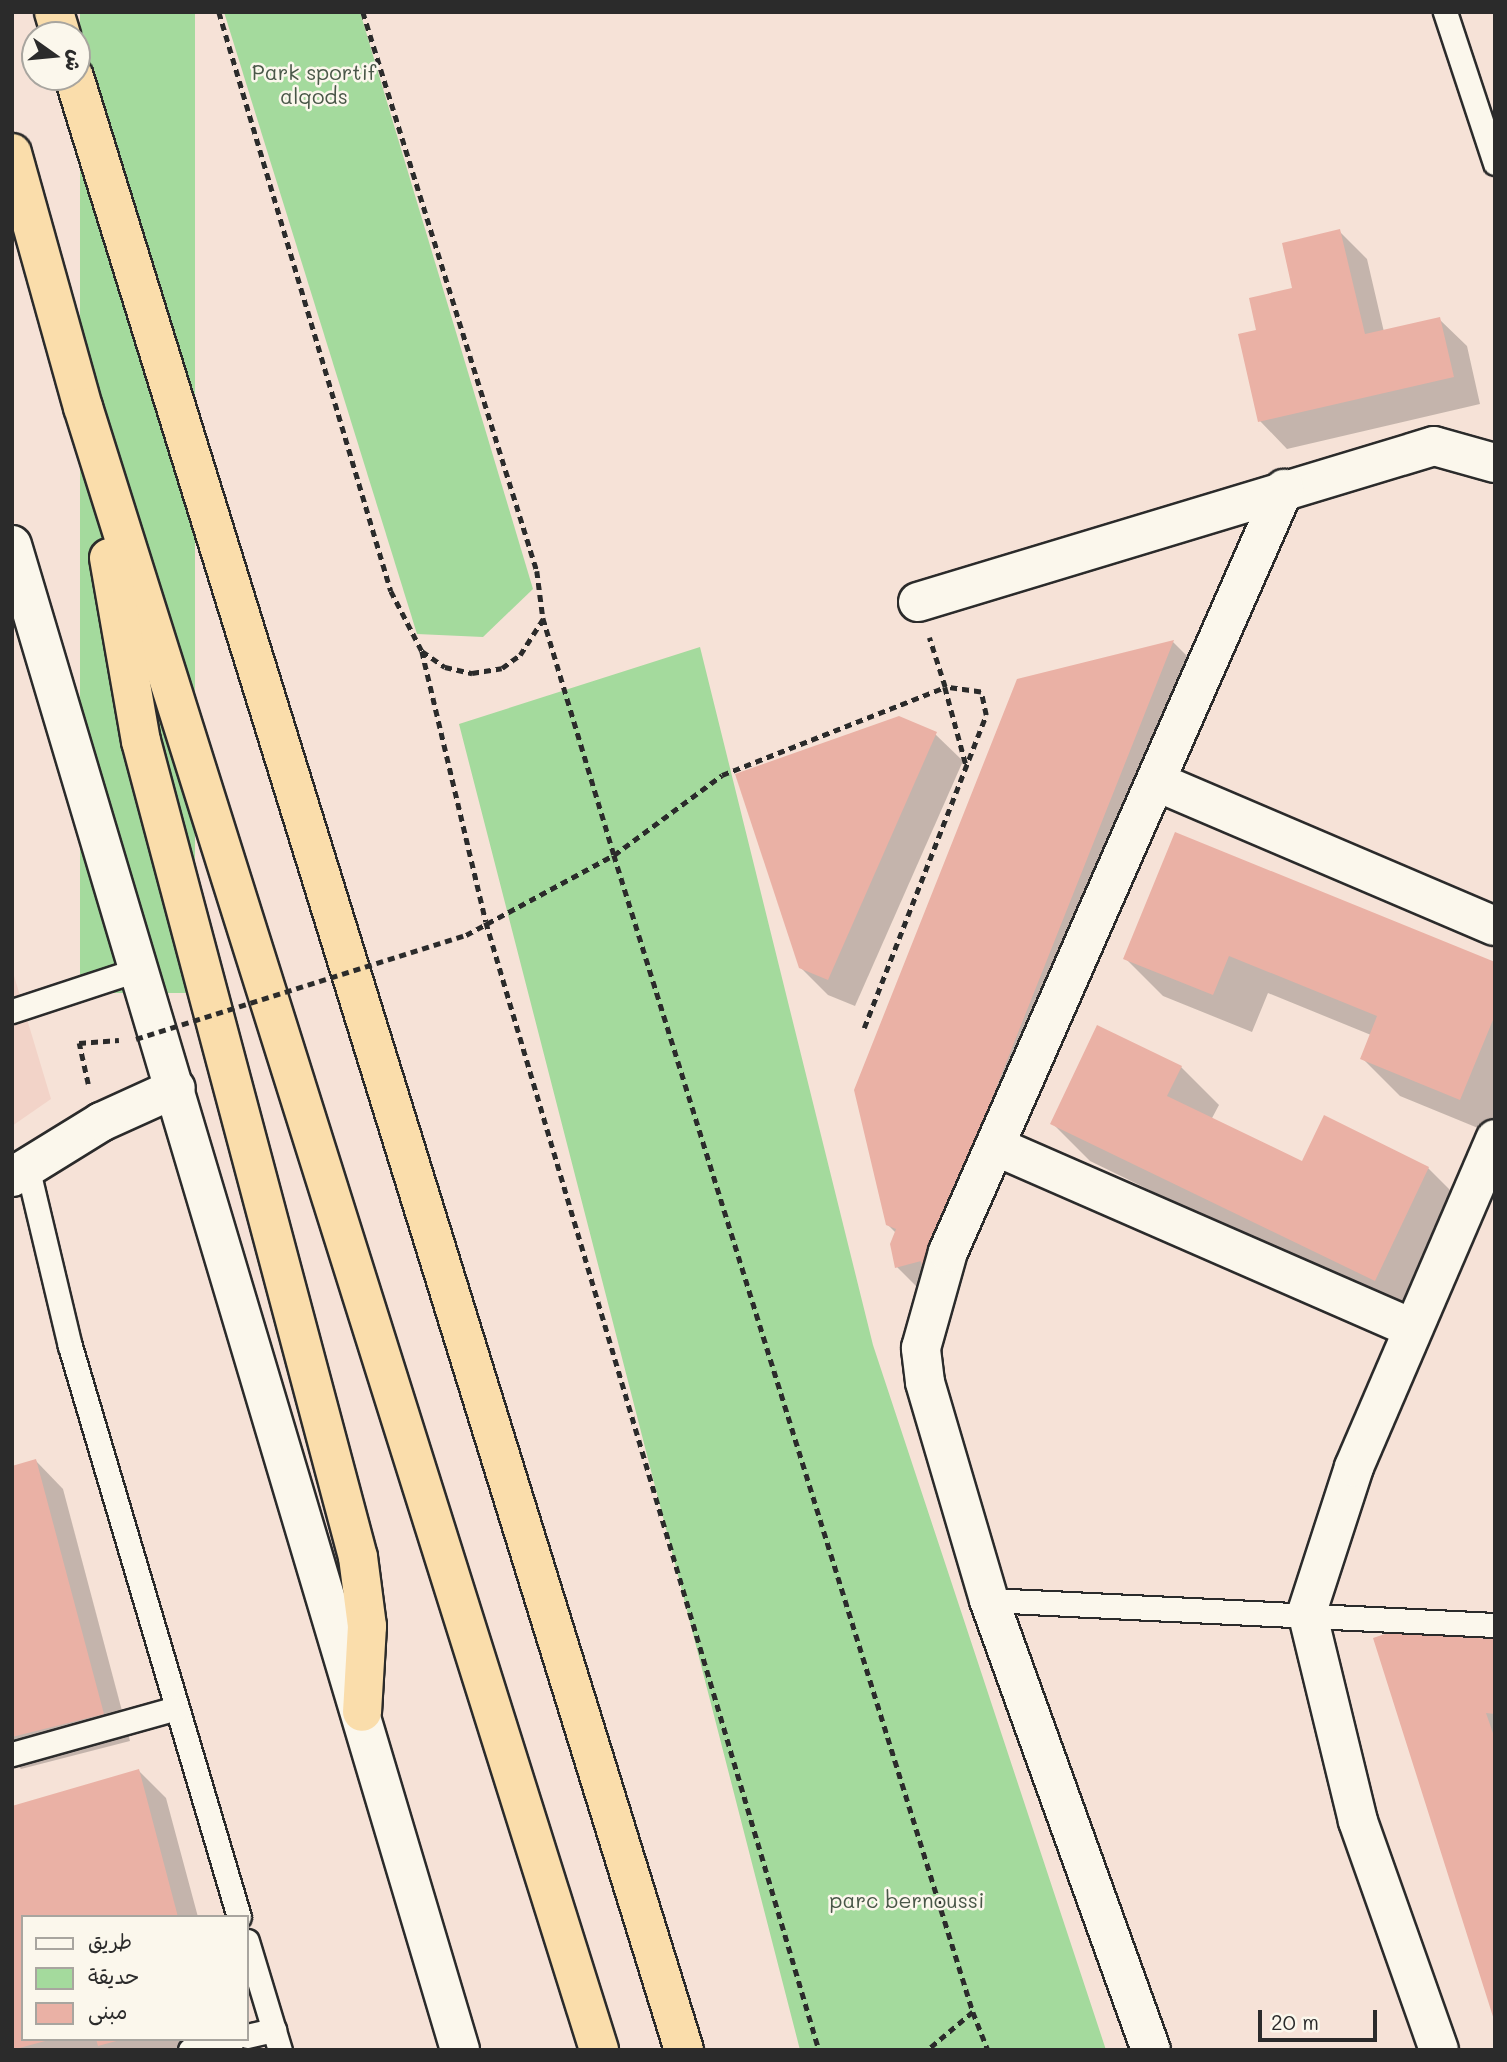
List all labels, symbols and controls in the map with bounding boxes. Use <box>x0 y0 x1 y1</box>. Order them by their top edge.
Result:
north arrow <box>21 21 91 91</box>
text: ش <box>60 48 90 74</box>
park label: Park sportif alqods <box>252 59 376 109</box>
park label: parc bernoussi <box>830 1887 984 1913</box>
legend <box>21 1915 248 2041</box>
text: طريق <box>88 1927 132 1954</box>
text: حديقة <box>88 1962 139 1989</box>
scale bar <box>1262 1996 1381 2040</box>
text: مبنى <box>88 1997 127 2024</box>
text: 20 m <box>1271 2008 1319 2035</box>

